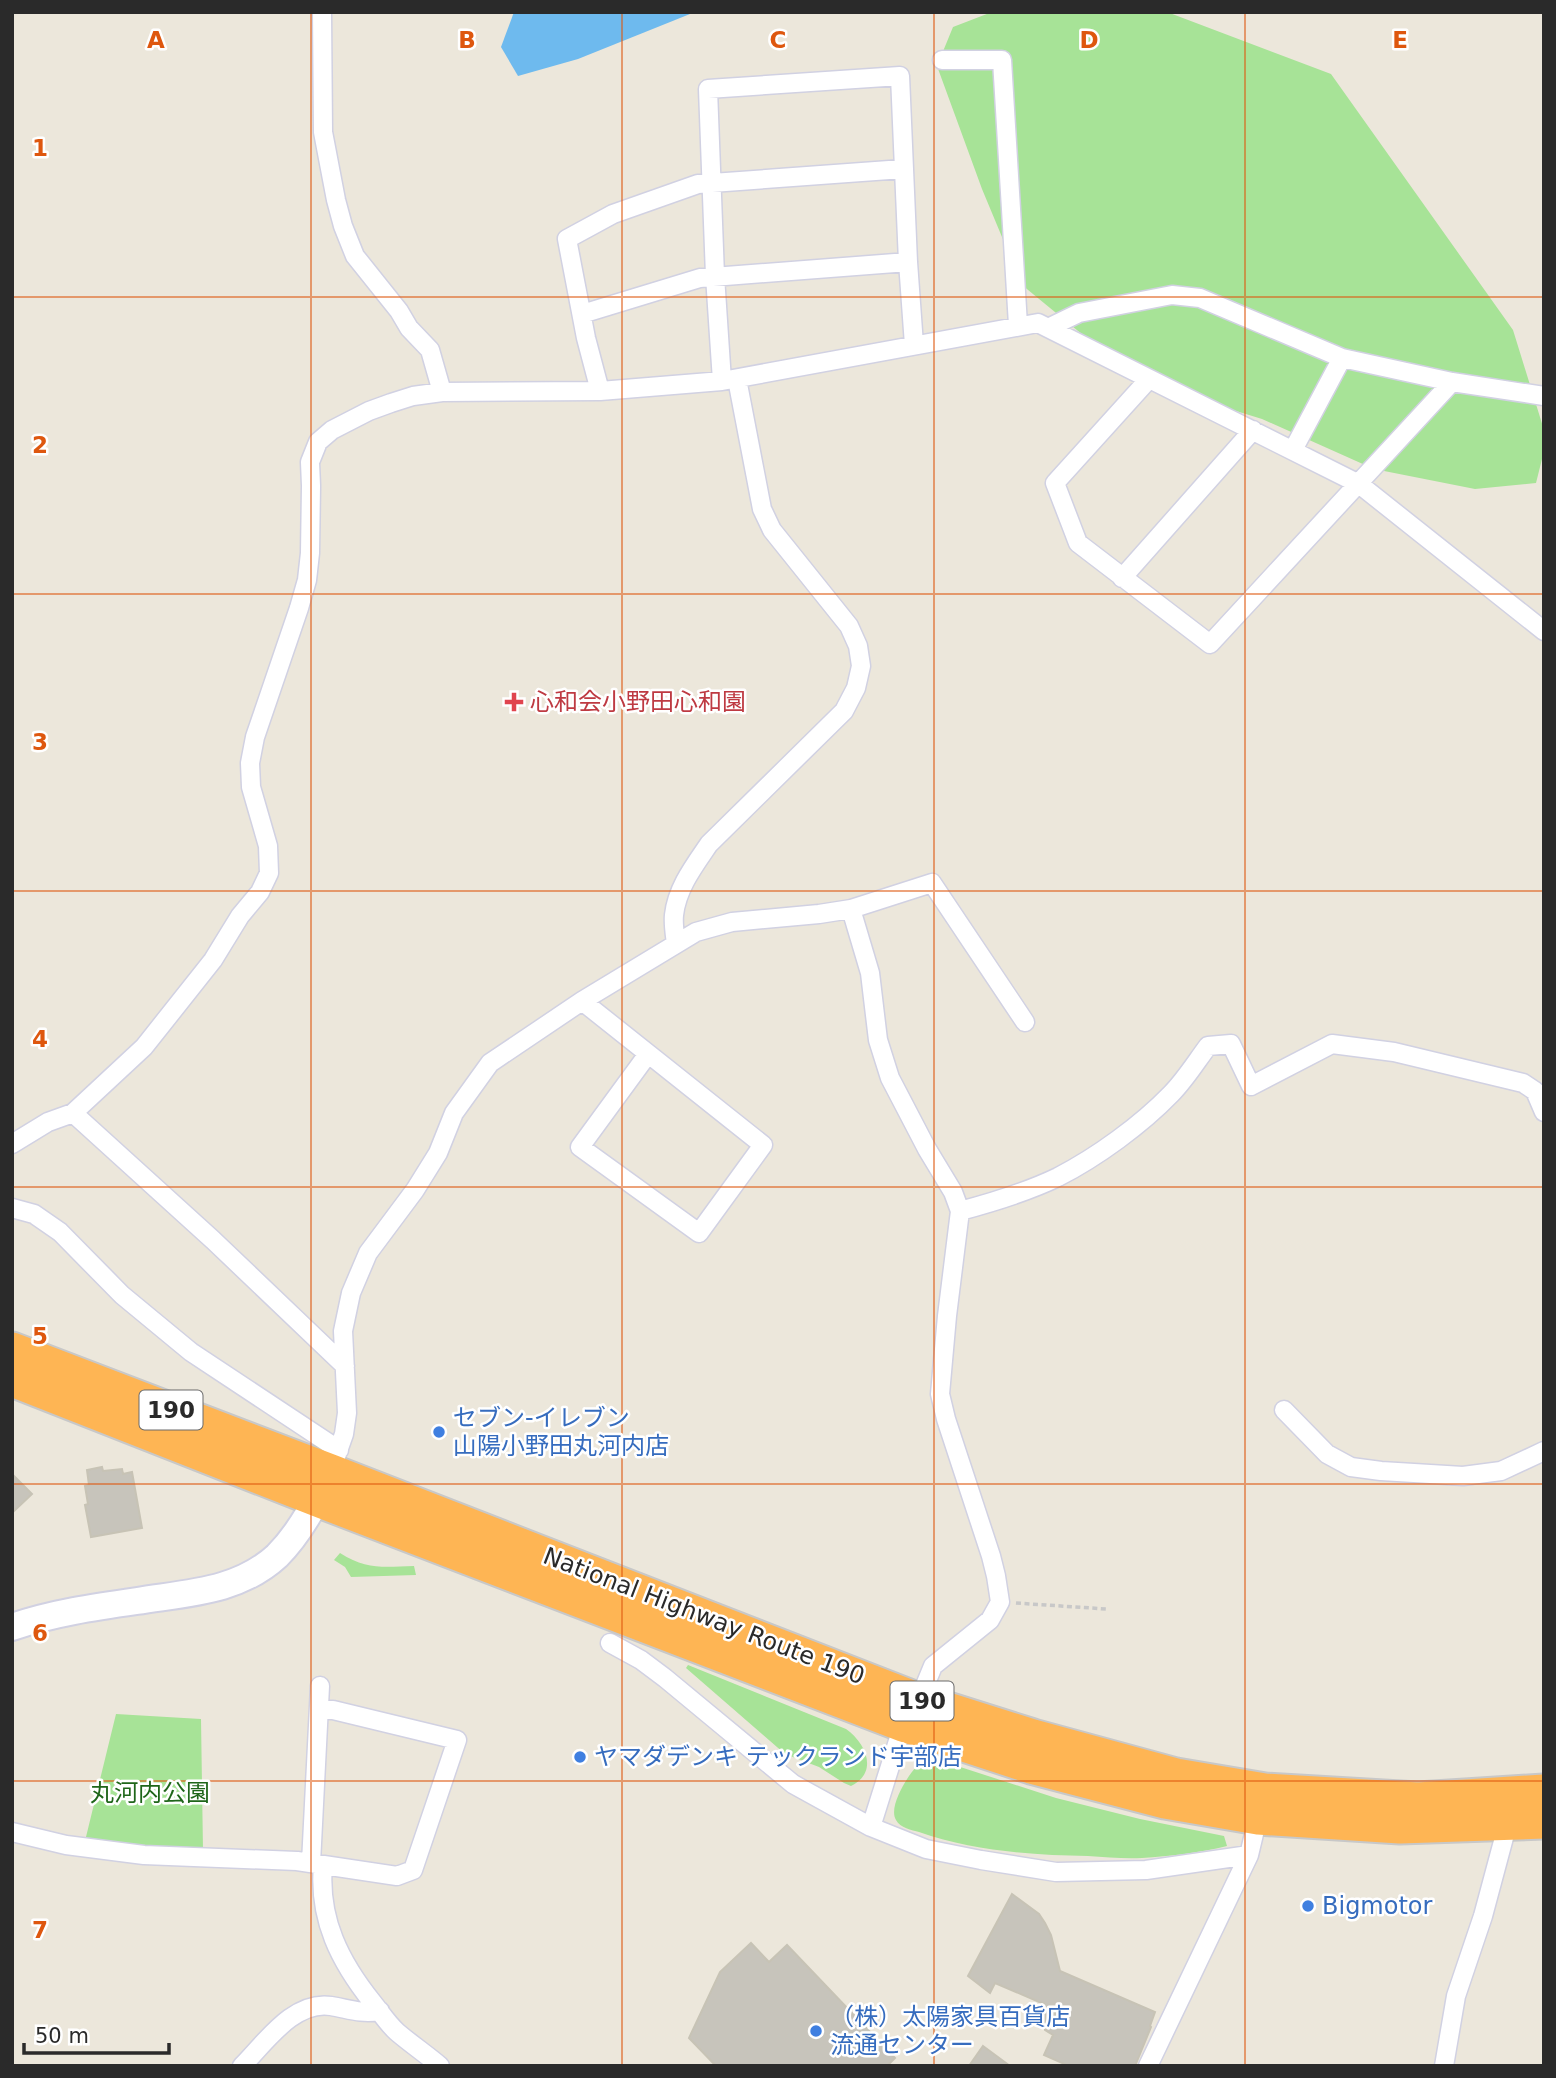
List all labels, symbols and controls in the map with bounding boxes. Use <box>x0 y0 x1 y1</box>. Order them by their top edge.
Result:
text: A <box>147 27 165 53</box>
text: B <box>458 27 476 53</box>
text: C <box>770 27 786 53</box>
text: D <box>1079 27 1099 53</box>
text: E <box>1392 27 1408 53</box>
text: 1 <box>32 135 48 161</box>
text: 2 <box>32 432 48 458</box>
place label: 心和会小野田心和園 <box>530 688 746 716</box>
marker: 心和会小野田心和園 <box>504 692 524 712</box>
text: 3 <box>32 729 48 755</box>
text: 4 <box>32 1026 48 1052</box>
text: 5 <box>32 1323 48 1349</box>
road number: 190 <box>140 1390 202 1429</box>
place label: セブン-イレブン 山陽小野田丸河内店 <box>453 1404 669 1460</box>
marker: セブン-イレブン 山陽小野田丸河内店 <box>431 1424 447 1440</box>
street label: National Highway Route 190 <box>539 1542 869 1690</box>
text: 6 <box>32 1620 48 1646</box>
road number: 190 <box>890 1682 954 1720</box>
place label: ヤマダデンキ テックランド宇部店 <box>594 1743 962 1771</box>
marker: ヤマダデンキ テックランド宇部店 <box>572 1749 588 1765</box>
park label: 丸河内公園 <box>90 1779 210 1807</box>
place label: Bigmotor <box>1322 1892 1433 1920</box>
marker: Bigmotor <box>1300 1898 1316 1914</box>
text: 7 <box>32 1917 48 1943</box>
place label: （株）太陽家具百貨店 流通センター <box>830 2003 1070 2059</box>
scale bar <box>24 2011 170 2056</box>
marker: （株）太陽家具百貨店 流通センター <box>808 2023 824 2039</box>
text: 50 m <box>35 2024 89 2048</box>

